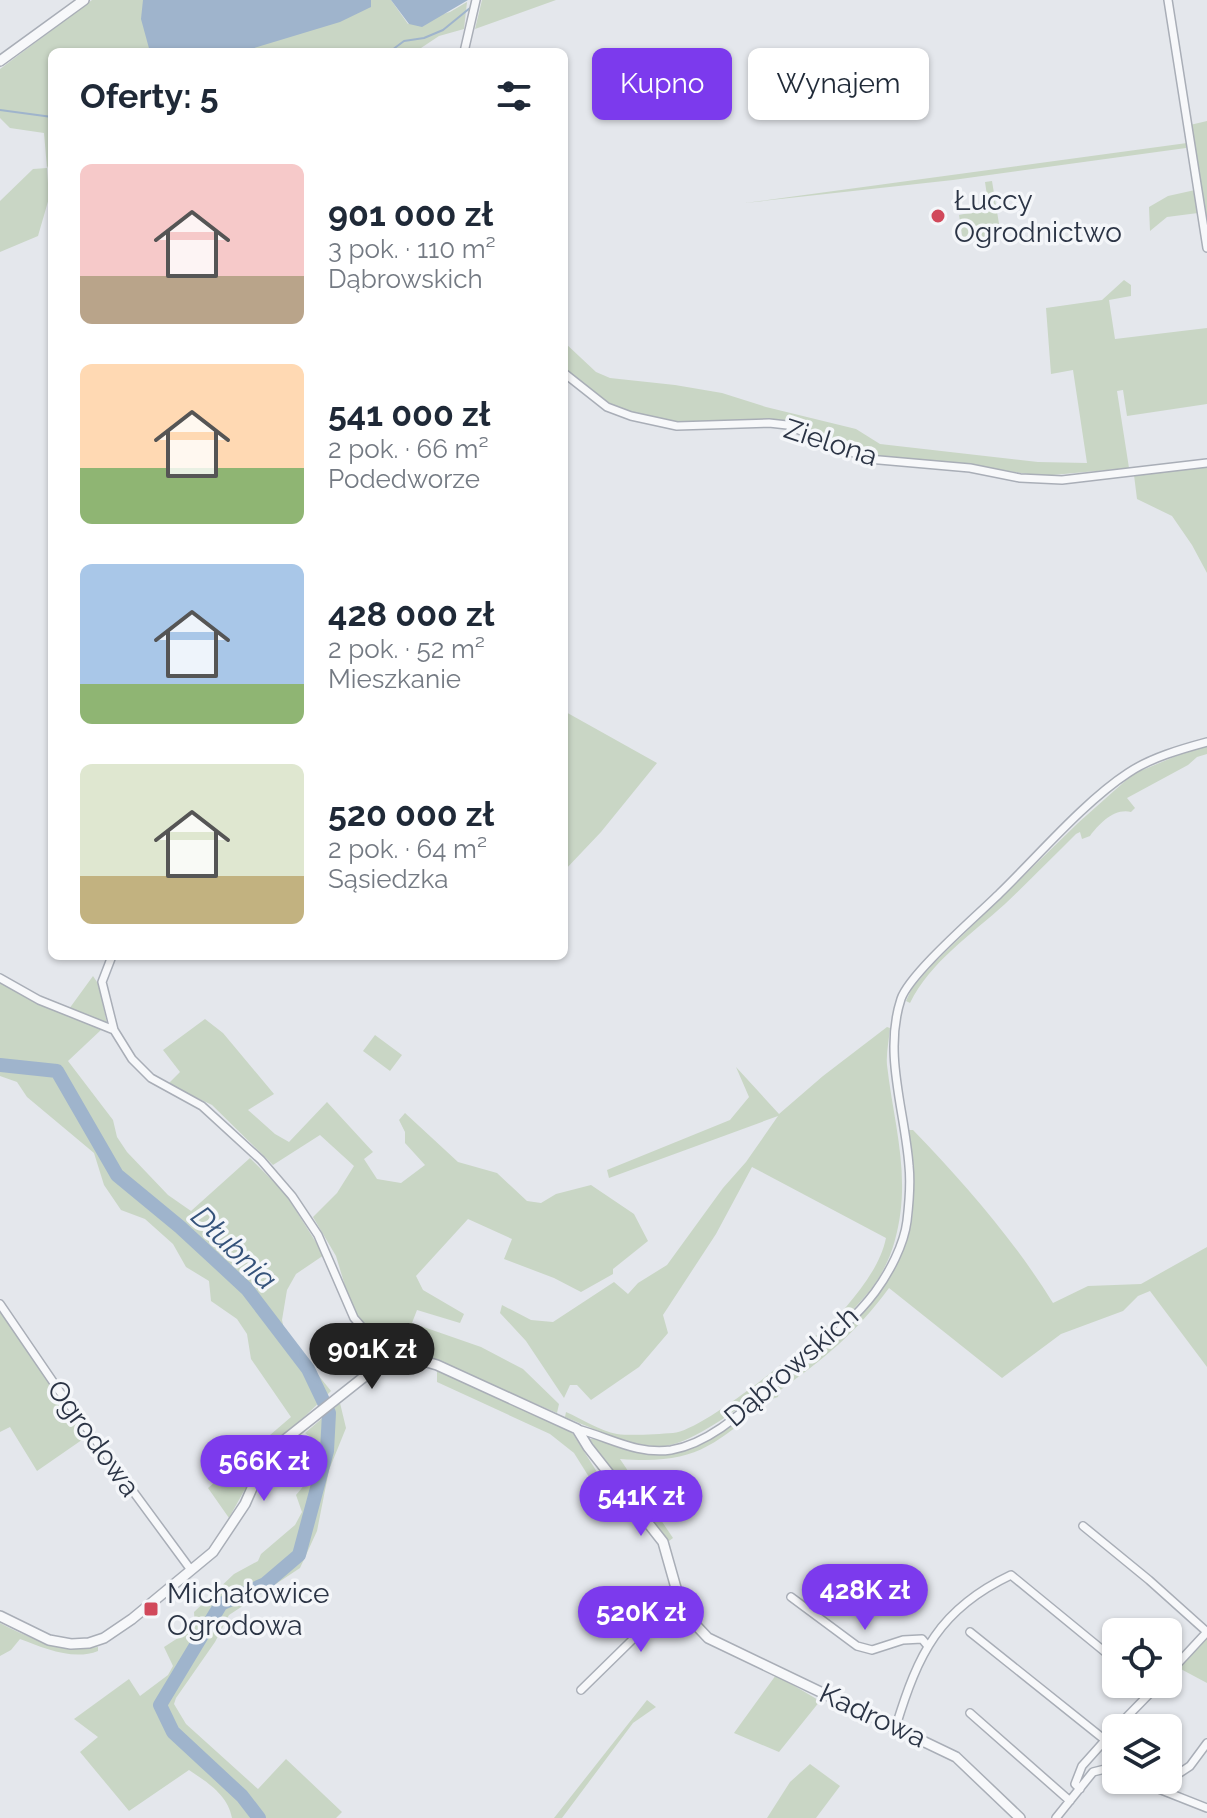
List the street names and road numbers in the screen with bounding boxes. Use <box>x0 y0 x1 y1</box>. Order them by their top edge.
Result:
street label: Zielona <box>780 412 882 473</box>
street label: Dąbrowskich <box>718 1299 865 1433</box>
street label: Ogrodowa <box>40 1374 147 1503</box>
street label: Kadrowa <box>814 1676 931 1754</box>

